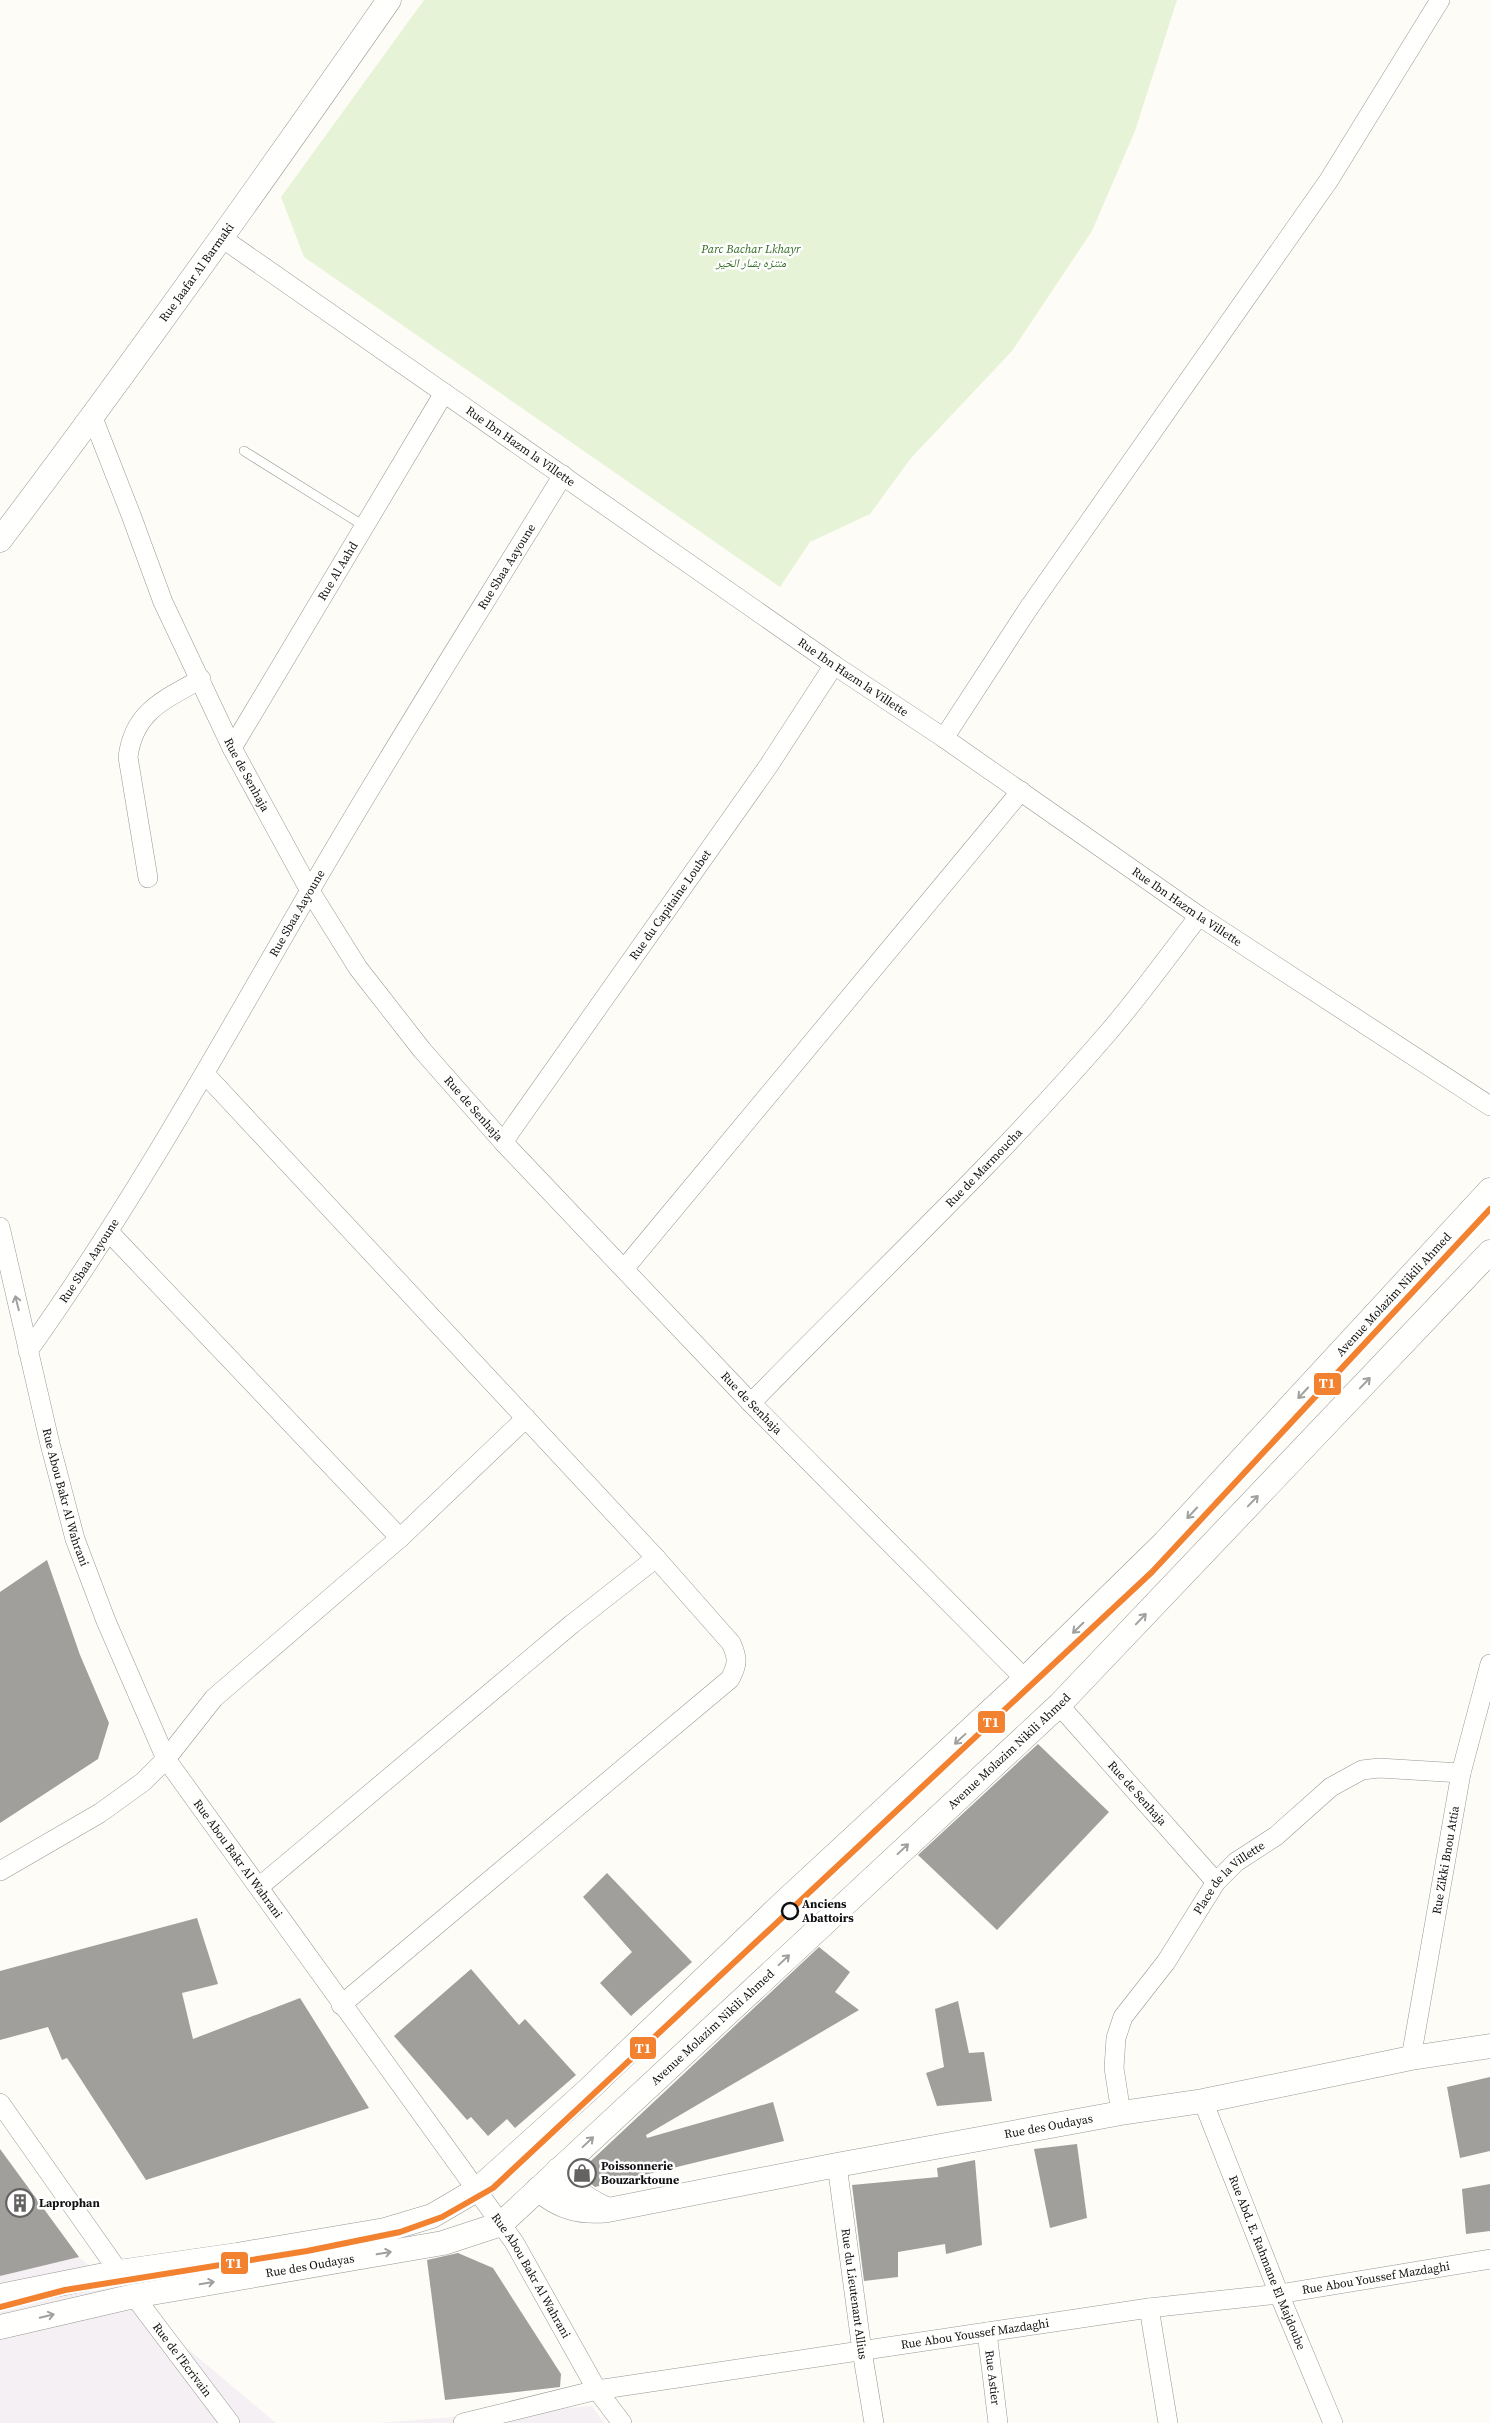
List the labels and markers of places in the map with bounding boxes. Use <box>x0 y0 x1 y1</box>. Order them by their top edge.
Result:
place label: Anciens Abattoirs <box>802 1896 854 1926</box>
marker: Anciens Abattoirs <box>781 1902 799 1920</box>
shop icon: Poissonnerie Bouzarktoune <box>567 2158 597 2188</box>
place label: Poissonnerie Bouzarktoune <box>601 2158 679 2188</box>
building icon: Laprophan <box>5 2188 35 2218</box>
place label: Laprophan <box>39 2195 100 2211</box>

